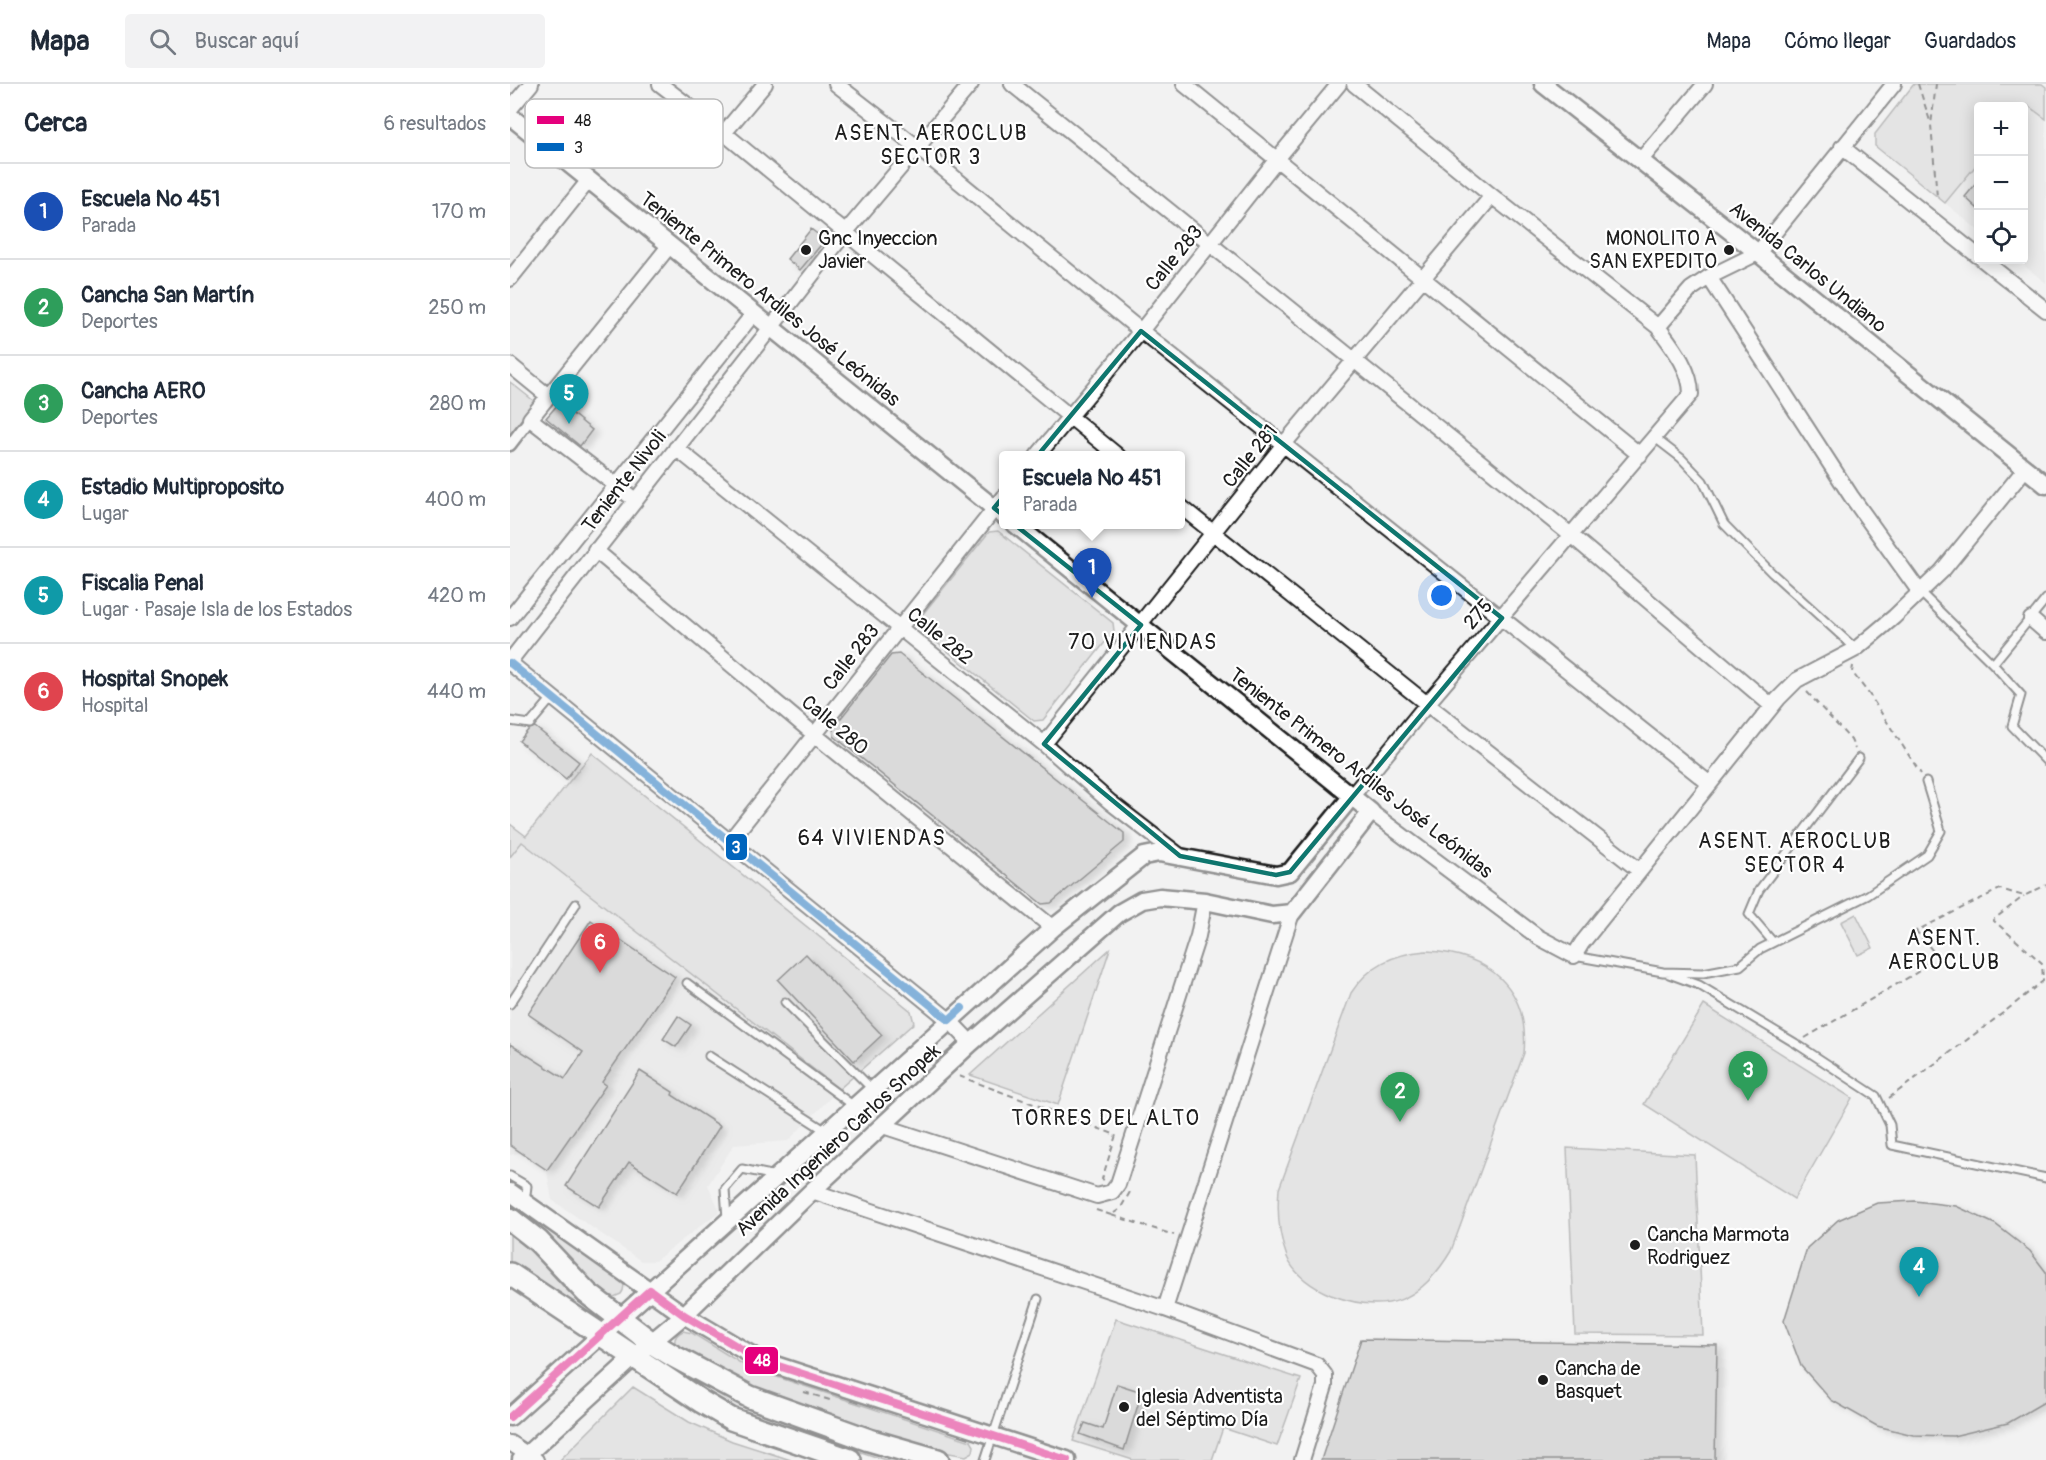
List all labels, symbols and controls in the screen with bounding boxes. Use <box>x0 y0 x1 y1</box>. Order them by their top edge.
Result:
search box <box>125 14 545 68</box>
text: Mapa <box>30 24 89 59</box>
icon: search <box>146 25 179 58</box>
text: Buscar aquí <box>194 27 300 55</box>
text: Mapa <box>1706 28 1751 55</box>
text: Cómo llegar <box>1784 28 1891 55</box>
text: Guardados <box>1924 28 2016 55</box>
legend <box>525 99 723 168</box>
map controls <box>1974 102 2028 264</box>
button: + <box>1974 102 2028 156</box>
text: Cerca <box>24 107 87 139</box>
text: 6 resultados <box>384 111 486 136</box>
text: 48 <box>574 111 591 131</box>
district label: ASENT. AEROCLUB SECTOR 3 <box>834 120 1028 171</box>
text: 3 <box>574 138 583 158</box>
button: − <box>1974 156 2028 210</box>
text: Escuela Nº 451 <box>81 185 220 213</box>
street label: Teniente Primero Ardiles José Leónidas <box>635 186 905 412</box>
street label: Avenida Carlos Undiano <box>1724 196 1892 338</box>
text: 1 <box>40 199 47 224</box>
text: 170 m <box>432 199 486 224</box>
button: locate <box>1974 210 2028 264</box>
text: Parada <box>81 213 136 238</box>
street label: Calle 283 <box>1140 220 1208 296</box>
place label: Gnc Inyeccion Javier <box>818 226 938 274</box>
place label: MONOLITO A SAN EXPEDITO <box>1589 226 1717 274</box>
marker: Gnc Inyeccion Javier <box>799 243 813 257</box>
marker: MONOLITO A SAN EXPEDITO <box>1722 243 1736 257</box>
text: Cancha San Martín <box>81 281 254 309</box>
text: 2 <box>38 295 49 320</box>
text: 250 m <box>428 295 486 320</box>
text: Deportes <box>81 309 158 334</box>
pin: 5 <box>550 374 588 424</box>
text: Cancha AERO <box>81 377 206 405</box>
text: 3 <box>38 391 49 416</box>
text: 280 m <box>429 391 486 416</box>
text: Deportes <box>81 405 158 430</box>
street label: Calle 281 <box>1217 419 1283 493</box>
street label: Teniente Nivoli <box>576 425 672 537</box>
popup <box>999 451 1185 529</box>
text: Escuela Nº 451 <box>1022 464 1162 492</box>
text: Estadio Multiproposito <box>81 473 284 501</box>
text: 4 <box>38 487 49 512</box>
text: 400 m <box>425 487 486 512</box>
text: Parada <box>1022 492 1077 517</box>
text: Lugar <box>81 501 129 526</box>
pin: 1 <box>1072 548 1112 598</box>
text: Fiscalia Penal <box>81 569 204 597</box>
your location <box>1427 581 1456 610</box>
text: 5 <box>38 583 49 608</box>
text: 420 m <box>427 583 486 608</box>
street label: 275 <box>1458 593 1498 635</box>
text: Lugar · Pasaje Isla de los Estados <box>81 597 352 622</box>
street label: Calle 282 <box>902 602 978 670</box>
street label: Calle 283 <box>817 619 885 695</box>
district label: 70 VIVIENDAS <box>1068 629 1218 656</box>
street label: Teniente Primero Ardiles José Leónidas <box>1224 662 1498 884</box>
text: Hospital Snopek <box>81 665 228 693</box>
text: 6 <box>38 679 49 704</box>
text: 440 m <box>427 679 486 704</box>
street label: Calle 280 <box>796 690 874 760</box>
text: Hospital <box>81 693 148 718</box>
district label: 64 VIVIENDAS <box>798 825 946 852</box>
district label: ASENT. AEROCLUB SECTOR 4 <box>1698 828 1892 879</box>
line badge: 3 <box>725 833 748 861</box>
text: 3 <box>732 838 741 858</box>
pin: 6 <box>580 924 620 973</box>
district label: ASENT. AEROCLUB <box>1888 925 2000 976</box>
street label: Avenida Ingeniero Carlos Snopek <box>730 1038 946 1242</box>
pin: 3 <box>1728 1052 1768 1101</box>
pin: 2 <box>1380 1072 1420 1122</box>
district label: TORRES DEL ALTO <box>1012 1105 1200 1132</box>
place label: Cancha Marmota Rodriguez <box>1647 1222 1789 1270</box>
marker: Cancha Marmota Rodriguez <box>1628 1238 1642 1252</box>
pin: 4 <box>1900 1248 1938 1297</box>
line badge: 48 <box>744 1346 779 1375</box>
text: 48 <box>753 1351 771 1371</box>
place label: Cancha de Basquet <box>1555 1356 1641 1404</box>
marker: Cancha de Basquet <box>1536 1373 1550 1387</box>
place label: Iglesia Adventista del Séptimo Día <box>1136 1384 1283 1432</box>
marker: Iglesia Adventista del Séptimo Día <box>1117 1400 1131 1414</box>

